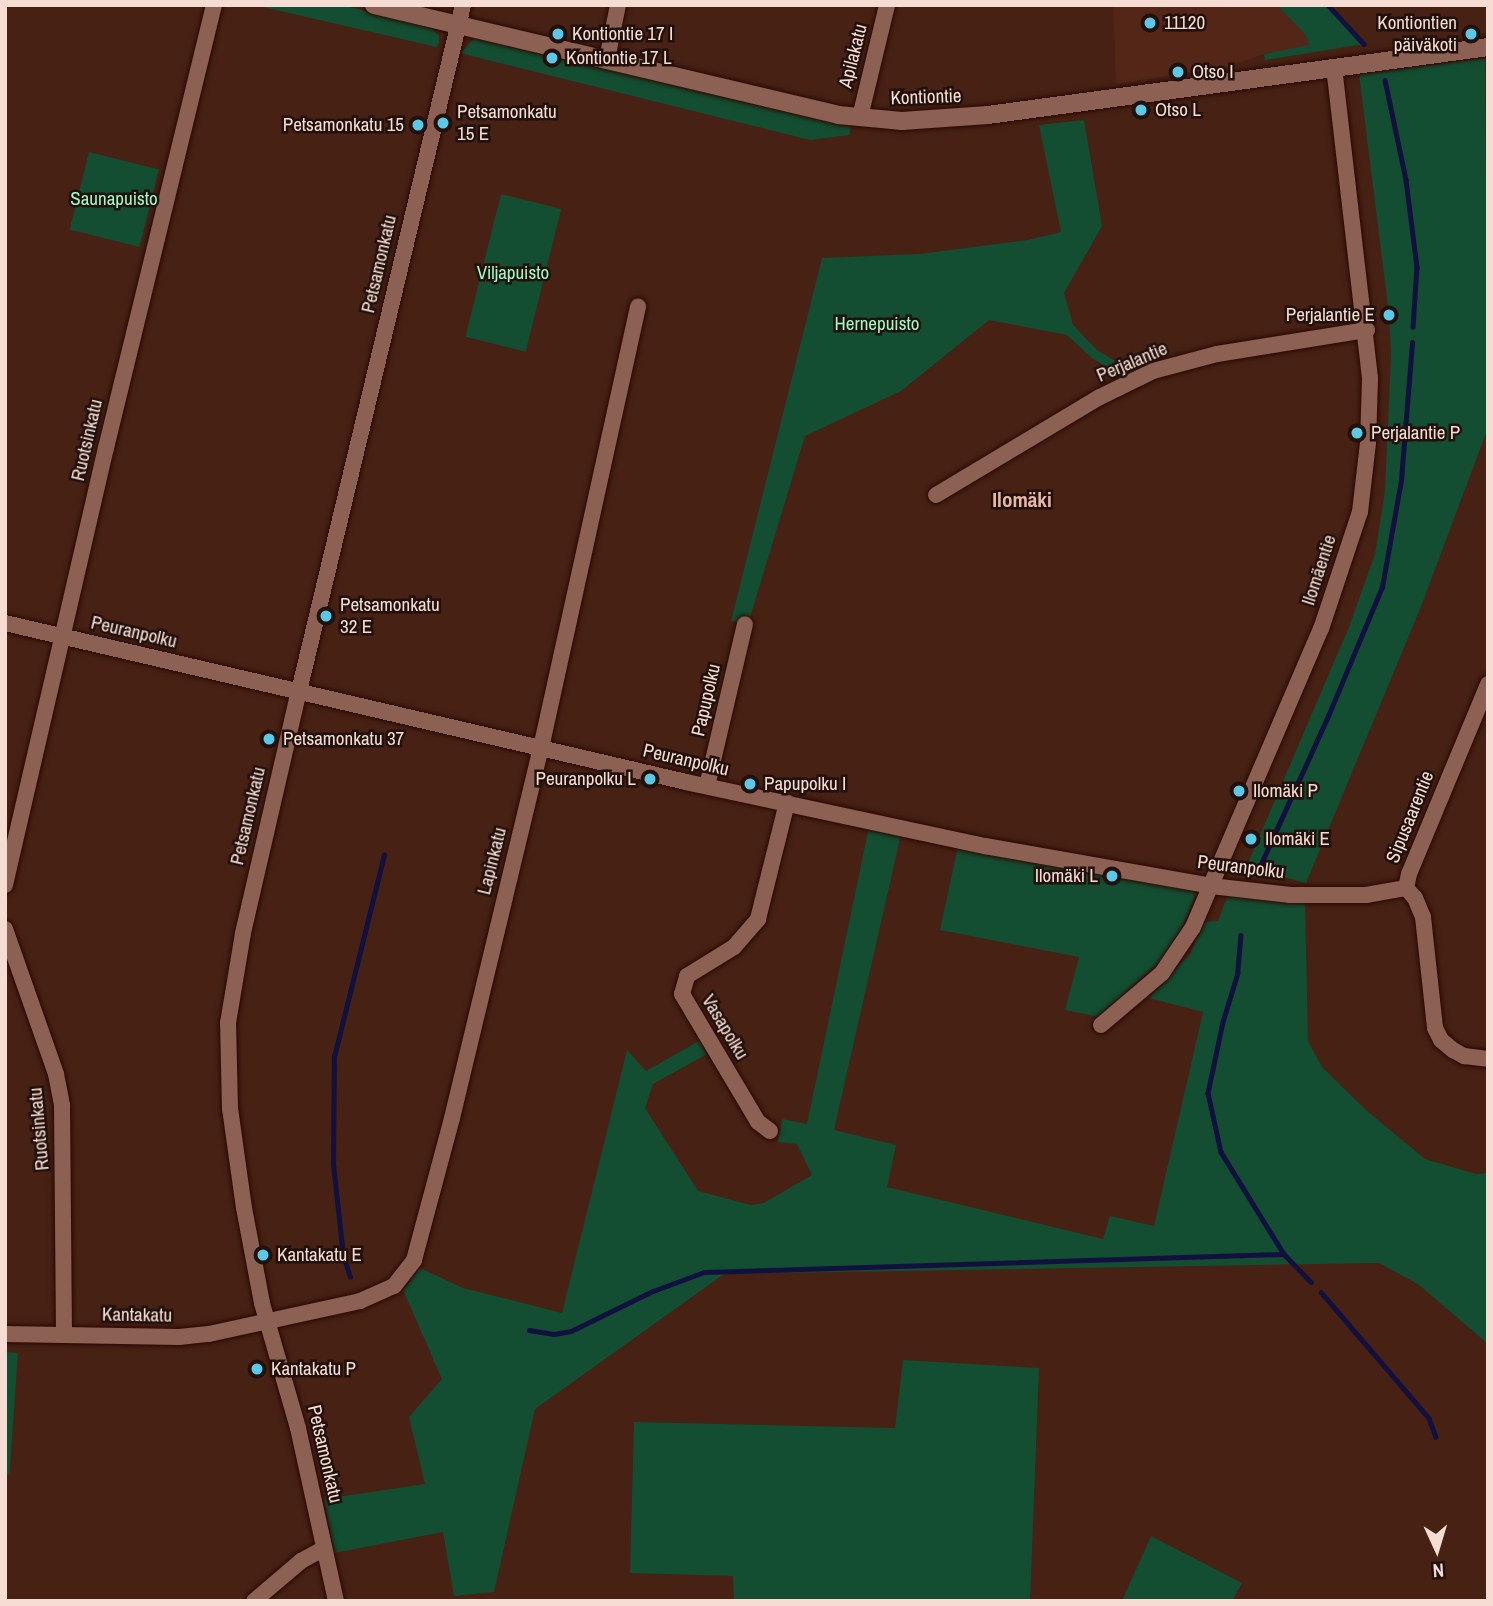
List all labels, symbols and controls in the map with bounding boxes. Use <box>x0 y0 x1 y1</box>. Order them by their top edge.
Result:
place label: 11120 <box>1164 12 1205 34</box>
place label: Kontiontien päiväkoti <box>1377 12 1457 56</box>
marker: 11120 <box>1142 15 1158 31</box>
street label: Apilakatu <box>834 22 872 90</box>
place label: Kontiontie 17 I <box>572 23 673 45</box>
marker: Kontiontie 17 I <box>550 26 566 42</box>
marker: Kontiontien päiväkoti <box>1463 26 1479 42</box>
place label: Kontiontie 17 L <box>566 47 672 69</box>
marker: Kontiontie 17 L <box>544 50 560 66</box>
place label: Otso I <box>1192 61 1234 83</box>
marker: Otso I <box>1170 64 1186 80</box>
street label: Kontiontie <box>890 84 962 110</box>
place label: Otso L <box>1155 99 1201 121</box>
place label: Petsamonkatu 15 E <box>457 101 557 145</box>
marker: Otso L <box>1133 102 1149 118</box>
place label: Petsamonkatu 15 <box>283 114 404 136</box>
marker: Petsamonkatu 15 E <box>435 115 451 131</box>
marker: Petsamonkatu 15 <box>410 117 426 133</box>
park label: Saunapuisto <box>70 188 158 210</box>
street label: Petsamonkatu <box>357 213 401 315</box>
park label: Viljapuisto <box>477 262 549 284</box>
place label: Perjalantie E <box>1286 304 1375 326</box>
marker: Perjalantie E <box>1381 307 1397 323</box>
park label: Hernepuisto <box>835 313 919 335</box>
street label: Perjalantie <box>1093 337 1171 387</box>
street label: Ruotsinkatu <box>67 397 107 483</box>
place label: Perjalantie P <box>1371 422 1460 444</box>
marker: Perjalantie P <box>1349 425 1365 441</box>
district label: Ilomäki <box>992 487 1052 513</box>
street label: Ilomäentie <box>1297 532 1341 608</box>
place label: Petsamonkatu 32 E <box>340 594 440 638</box>
marker: Petsamonkatu 32 E <box>318 608 334 624</box>
street label: Peuranpolku <box>89 611 179 653</box>
street label: Papupolku <box>687 662 725 738</box>
place label: Petsamonkatu 37 <box>283 728 404 750</box>
marker: Petsamonkatu 37 <box>261 731 277 747</box>
street label: Peuranpolku <box>641 739 731 781</box>
street label: Petsamonkatu <box>226 765 270 867</box>
place label: Peuranpolku L <box>536 768 636 790</box>
street label: Sipusaarentie <box>1381 768 1439 866</box>
marker: Peuranpolku L <box>642 771 658 787</box>
place label: Papupolku I <box>764 773 846 795</box>
marker: Papupolku I <box>742 776 758 792</box>
place label: Ilomäki P <box>1253 780 1318 802</box>
marker: Ilomäki P <box>1231 783 1247 799</box>
street label: Lapinkatu <box>473 825 511 897</box>
place label: Ilomäki E <box>1265 828 1330 850</box>
marker: Ilomäki E <box>1243 831 1259 847</box>
street label: Peuranpolku <box>1196 850 1286 884</box>
place label: Ilomäki L <box>1035 865 1098 887</box>
marker: Ilomäki L <box>1104 868 1120 884</box>
street label: Vasapolku <box>697 990 753 1064</box>
street label: Ruotsinkatu <box>24 1087 54 1171</box>
place label: Kantakatu E <box>277 1244 362 1266</box>
marker: Kantakatu E <box>255 1247 271 1263</box>
street label: Kantakatu <box>102 1303 172 1327</box>
place label: Kantakatu P <box>271 1358 356 1380</box>
marker: Kantakatu P <box>249 1361 265 1377</box>
street label: Petsamonkatu <box>303 1403 347 1505</box>
north arrow <box>1402 1515 1472 1585</box>
text: N <box>1432 1558 1445 1584</box>

